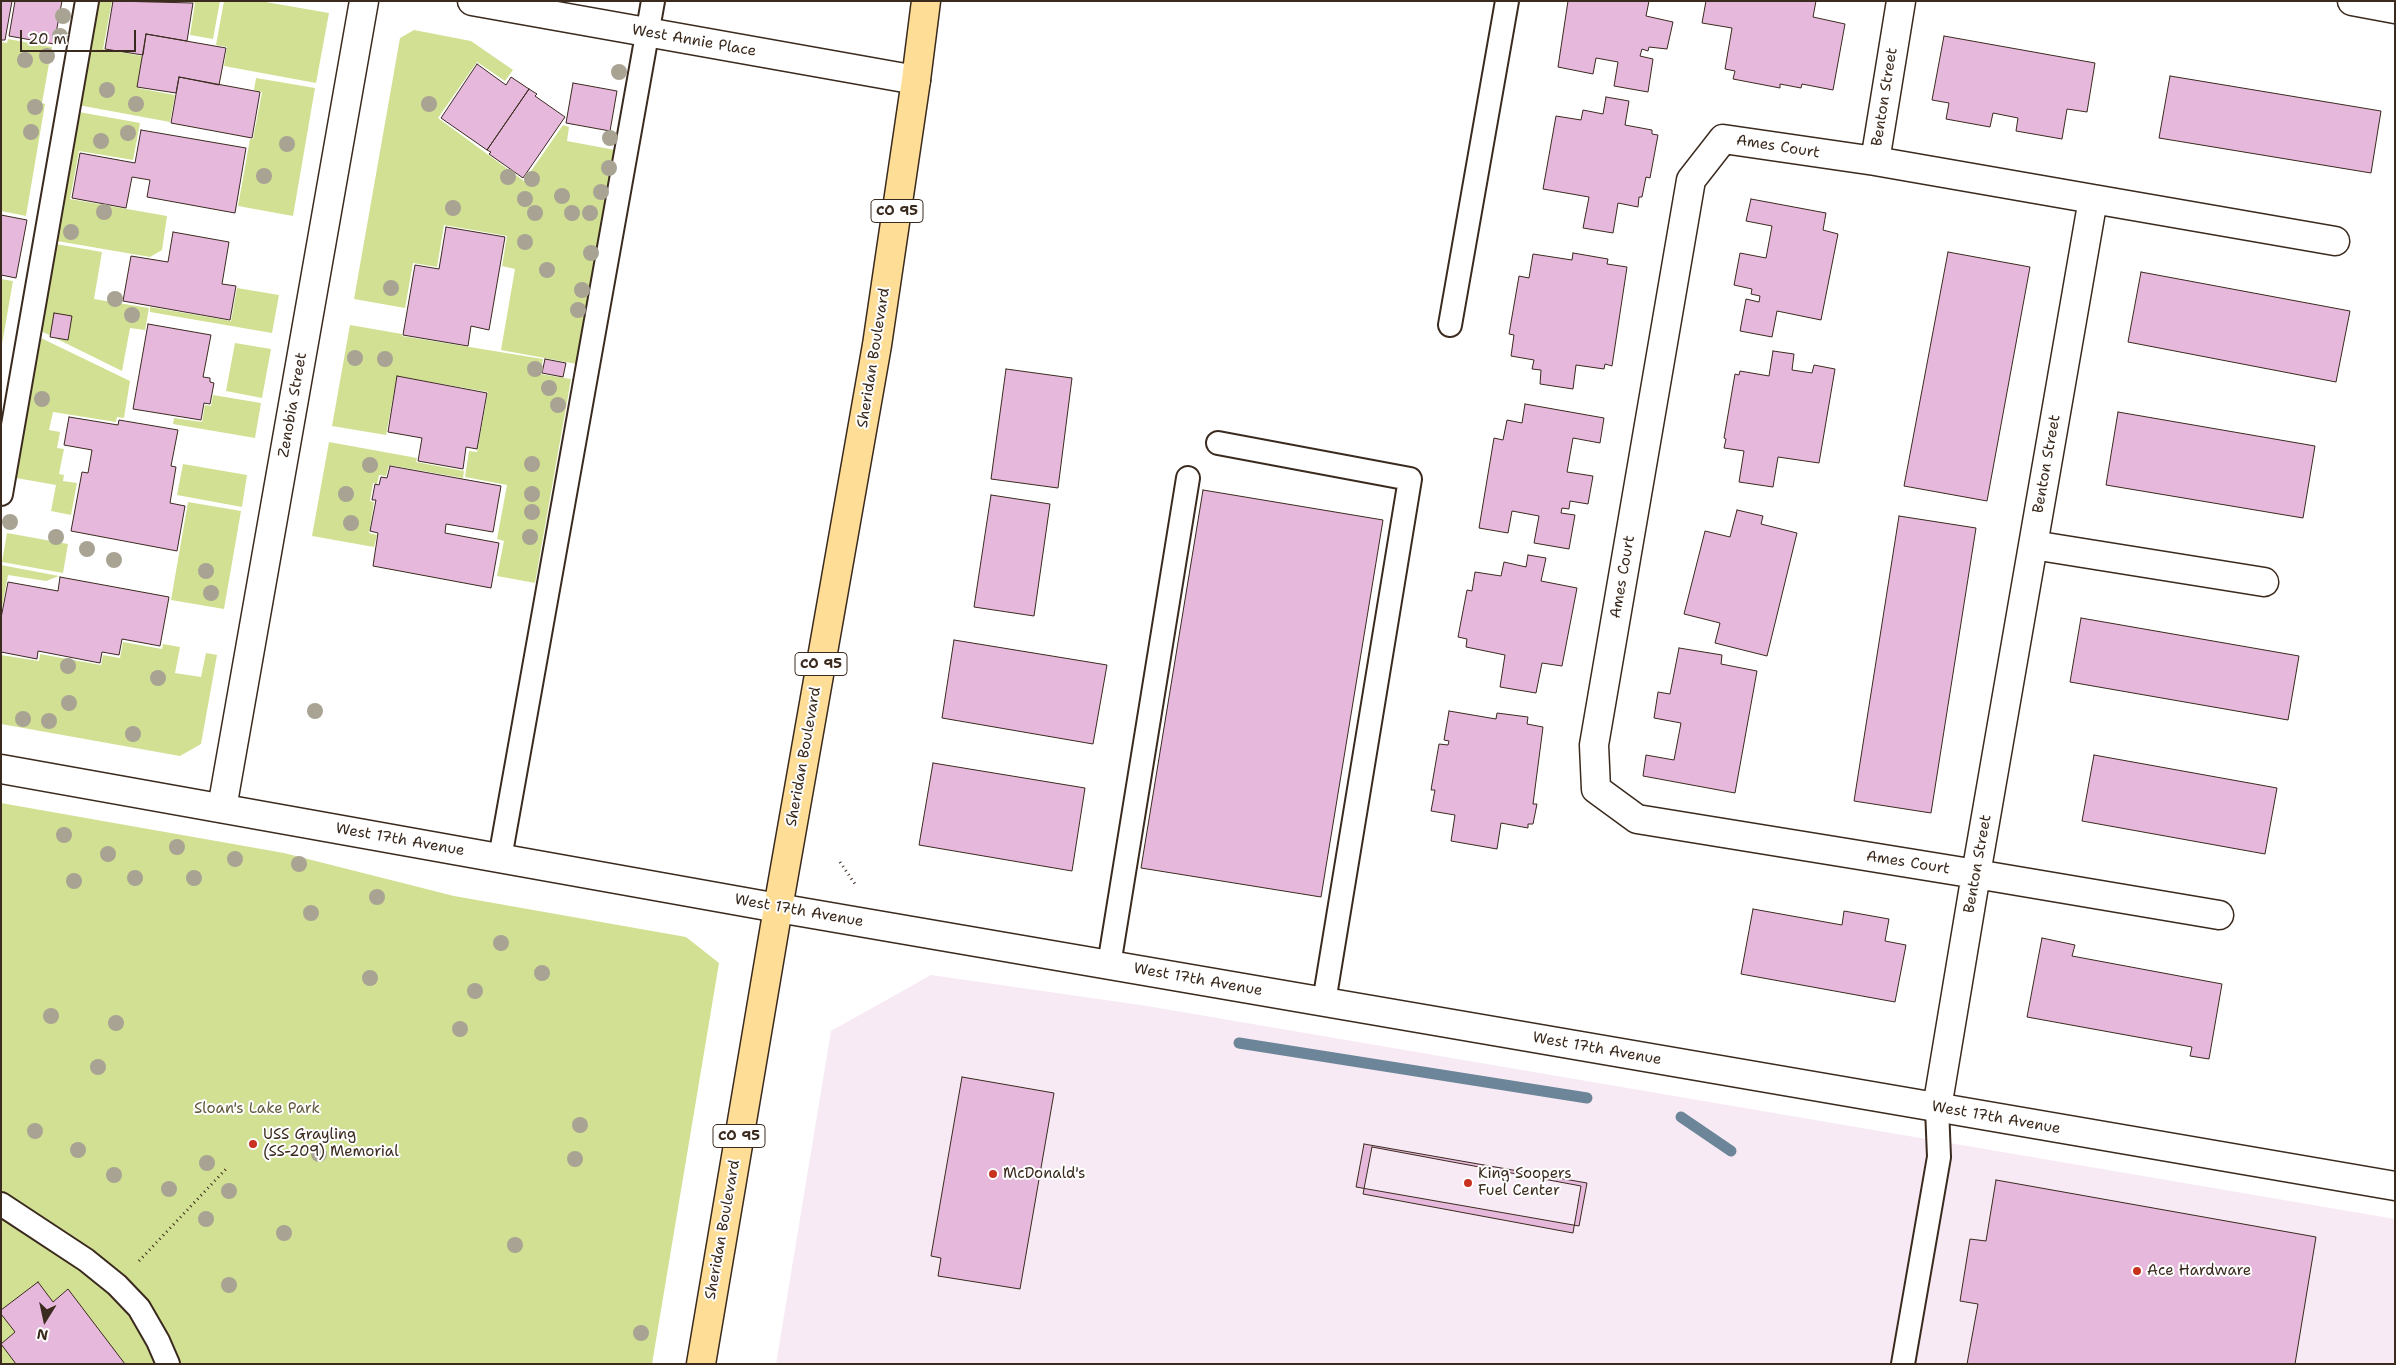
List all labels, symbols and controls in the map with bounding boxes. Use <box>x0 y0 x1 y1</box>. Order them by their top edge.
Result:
scale bar <box>22 20 139 52</box>
street label: West Annie Place <box>630 21 758 61</box>
text: 20 m <box>28 29 67 49</box>
street label: Benton Street <box>1868 46 1902 148</box>
street label: Ames Court <box>1735 132 1821 162</box>
road number: CO 95 <box>871 200 923 222</box>
street label: Sheridan Boulevard <box>854 287 894 429</box>
street label: Zenobia Street <box>275 351 311 459</box>
street label: Benton Street <box>2029 413 2065 515</box>
street label: Ames Court <box>1607 534 1639 620</box>
road number: CO 95 <box>795 652 847 676</box>
street label: Sheridan Boulevard <box>783 686 825 828</box>
street label: Benton Street <box>1960 813 1996 915</box>
street label: West 17th Avenue <box>334 820 466 860</box>
street label: Ames Court <box>1865 848 1951 878</box>
street label: West 17th Avenue <box>733 891 865 931</box>
street label: West 17th Avenue <box>1132 960 1264 1000</box>
street label: West 17th Avenue <box>1531 1029 1663 1069</box>
street label: West 17th Avenue <box>1930 1098 2062 1138</box>
park label: Sloan's Lake Park <box>194 1100 320 1118</box>
road number: CO 95 <box>713 1124 765 1148</box>
place label: USS Grayling (SS-209) Memorial <box>263 1126 399 1161</box>
marker: USS Grayling (SS-209) Memorial <box>247 1138 259 1150</box>
street label: Sheridan Boulevard <box>702 1159 744 1301</box>
place label: McDonald's <box>1003 1165 1085 1183</box>
place label: King Soopers Fuel Center <box>1478 1165 1572 1200</box>
marker: McDonald's <box>987 1168 999 1180</box>
marker: King Soopers Fuel Center <box>1462 1177 1474 1189</box>
place label: Ace Hardware <box>2147 1262 2251 1280</box>
marker: Ace Hardware <box>2131 1265 2143 1277</box>
north arrow <box>20 1295 70 1345</box>
text: N <box>35 1325 49 1345</box>

